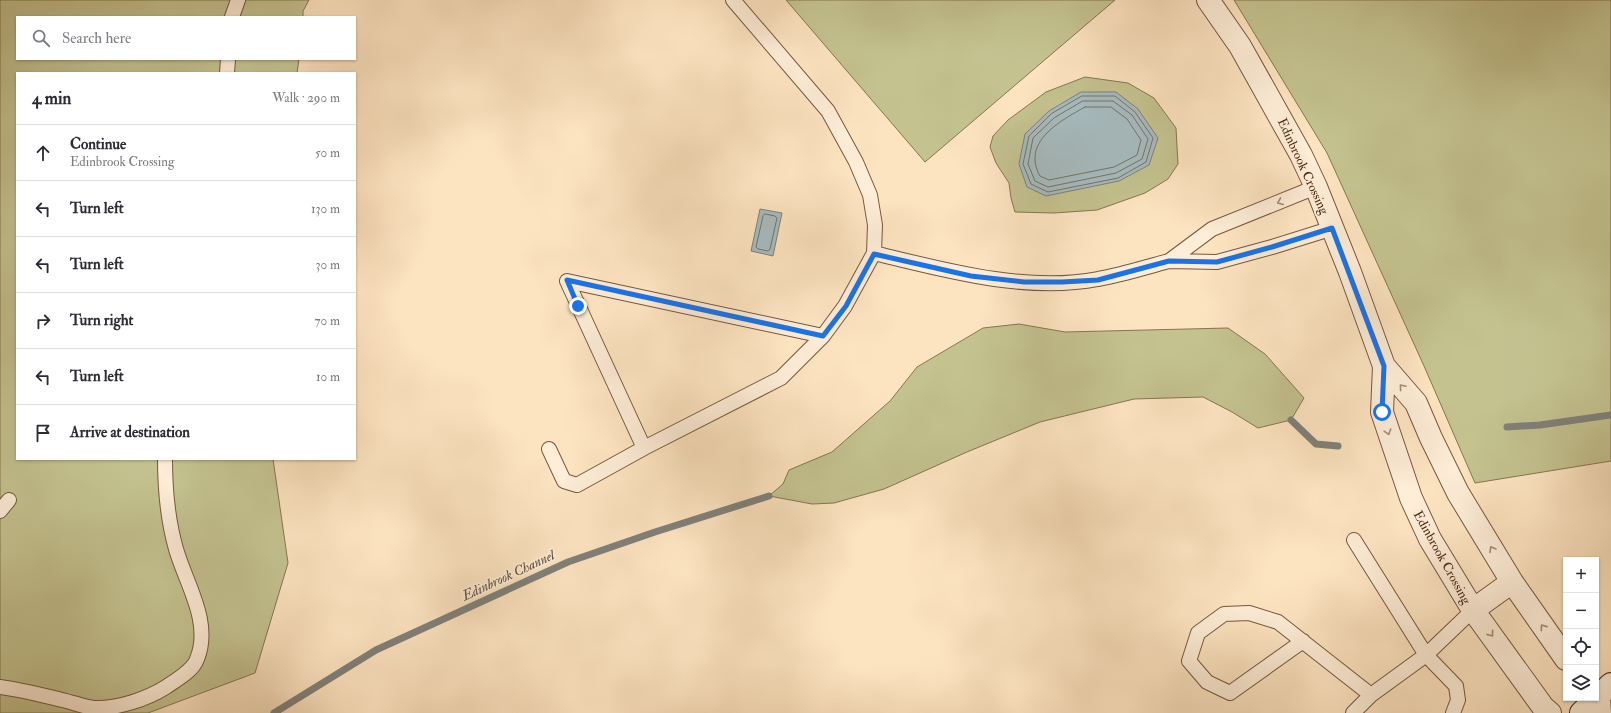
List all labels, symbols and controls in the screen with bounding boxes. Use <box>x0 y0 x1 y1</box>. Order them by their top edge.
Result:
search box <box>16 16 356 60</box>
icon: search <box>30 27 52 49</box>
text: Search here <box>62 29 131 48</box>
text: 4 min <box>32 88 71 109</box>
text: Walk · 290 m <box>272 90 340 106</box>
street label: Edinbrook Crossing <box>1274 116 1333 218</box>
text: Continue <box>70 135 126 154</box>
icon: ahead <box>32 142 54 164</box>
text: 50 m <box>315 145 340 161</box>
text: Edinbrook Crossing <box>70 154 174 170</box>
one-way arrow <box>1277 197 1284 205</box>
icon: left <box>32 198 54 220</box>
text: Turn left <box>70 199 124 218</box>
text: 130 m <box>311 201 340 217</box>
icon: left <box>32 254 54 276</box>
text: Turn left <box>70 255 124 274</box>
text: 30 m <box>316 257 340 273</box>
route end <box>569 297 587 315</box>
icon: right <box>32 310 54 332</box>
text: Turn right <box>70 311 133 330</box>
text: 70 m <box>315 313 340 329</box>
icon: left <box>32 366 54 388</box>
text: Turn left <box>70 367 124 386</box>
text: 10 m <box>316 369 340 385</box>
one-way arrow <box>1400 384 1407 392</box>
route start <box>1373 403 1391 421</box>
icon: arrive <box>32 422 54 444</box>
text: Arrive at destination <box>70 423 190 442</box>
one-way arrow <box>1383 428 1392 435</box>
street label: Edinbrook Crossing <box>1410 508 1475 608</box>
water label: Edinbrook Channel <box>458 546 559 605</box>
one-way arrow <box>1489 546 1497 553</box>
map controls <box>1563 557 1599 701</box>
button: + <box>1563 557 1599 593</box>
button: − <box>1563 593 1599 629</box>
one-way arrow <box>1540 624 1548 631</box>
one-way arrow <box>1486 629 1493 636</box>
button: locate <box>1563 629 1599 665</box>
button: layers <box>1563 665 1599 701</box>

